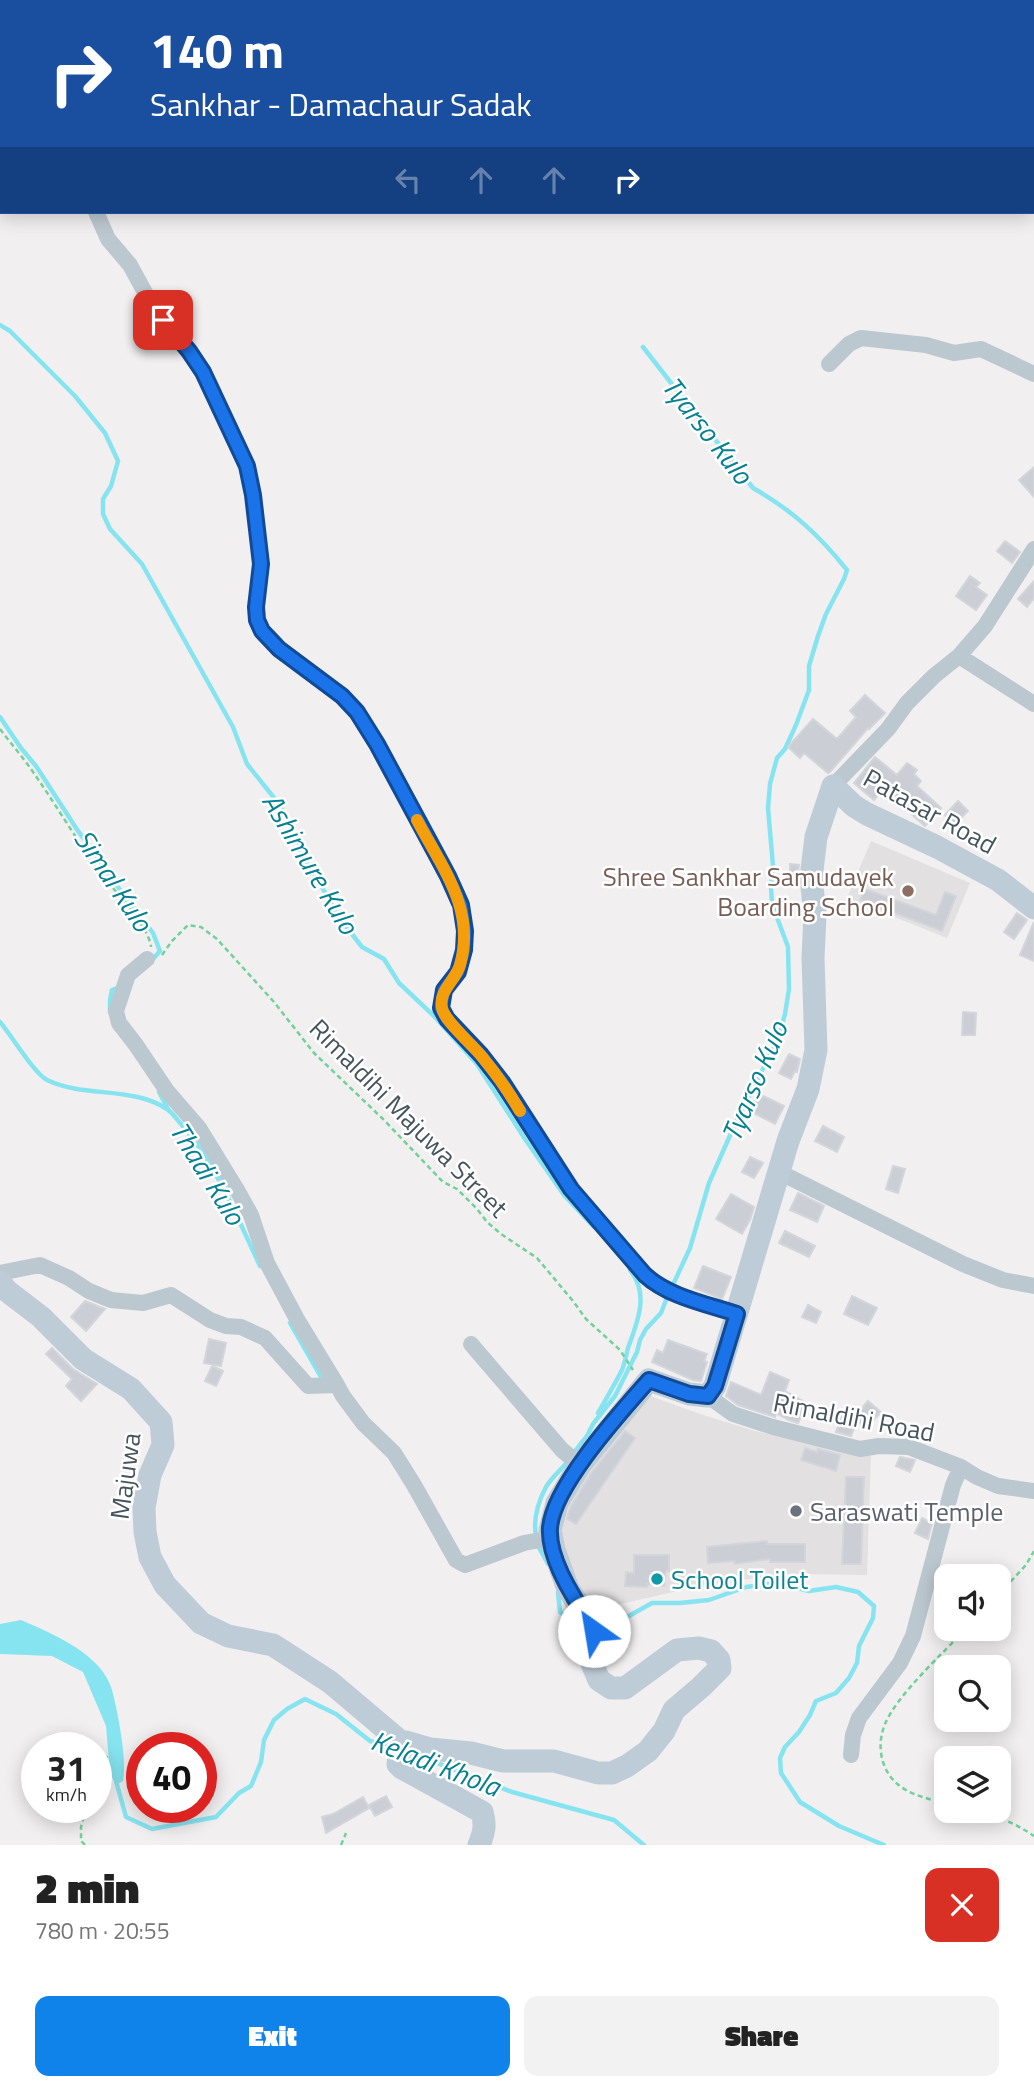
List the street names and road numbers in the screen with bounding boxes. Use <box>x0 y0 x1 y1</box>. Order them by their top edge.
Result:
street label: Patasar Road <box>856 758 1004 864</box>
street label: Rimaldihi Majuwa Street <box>301 1010 517 1226</box>
street label: Rimaldihi Road <box>770 1382 938 1452</box>
street label: Majuwa <box>100 1430 150 1522</box>

